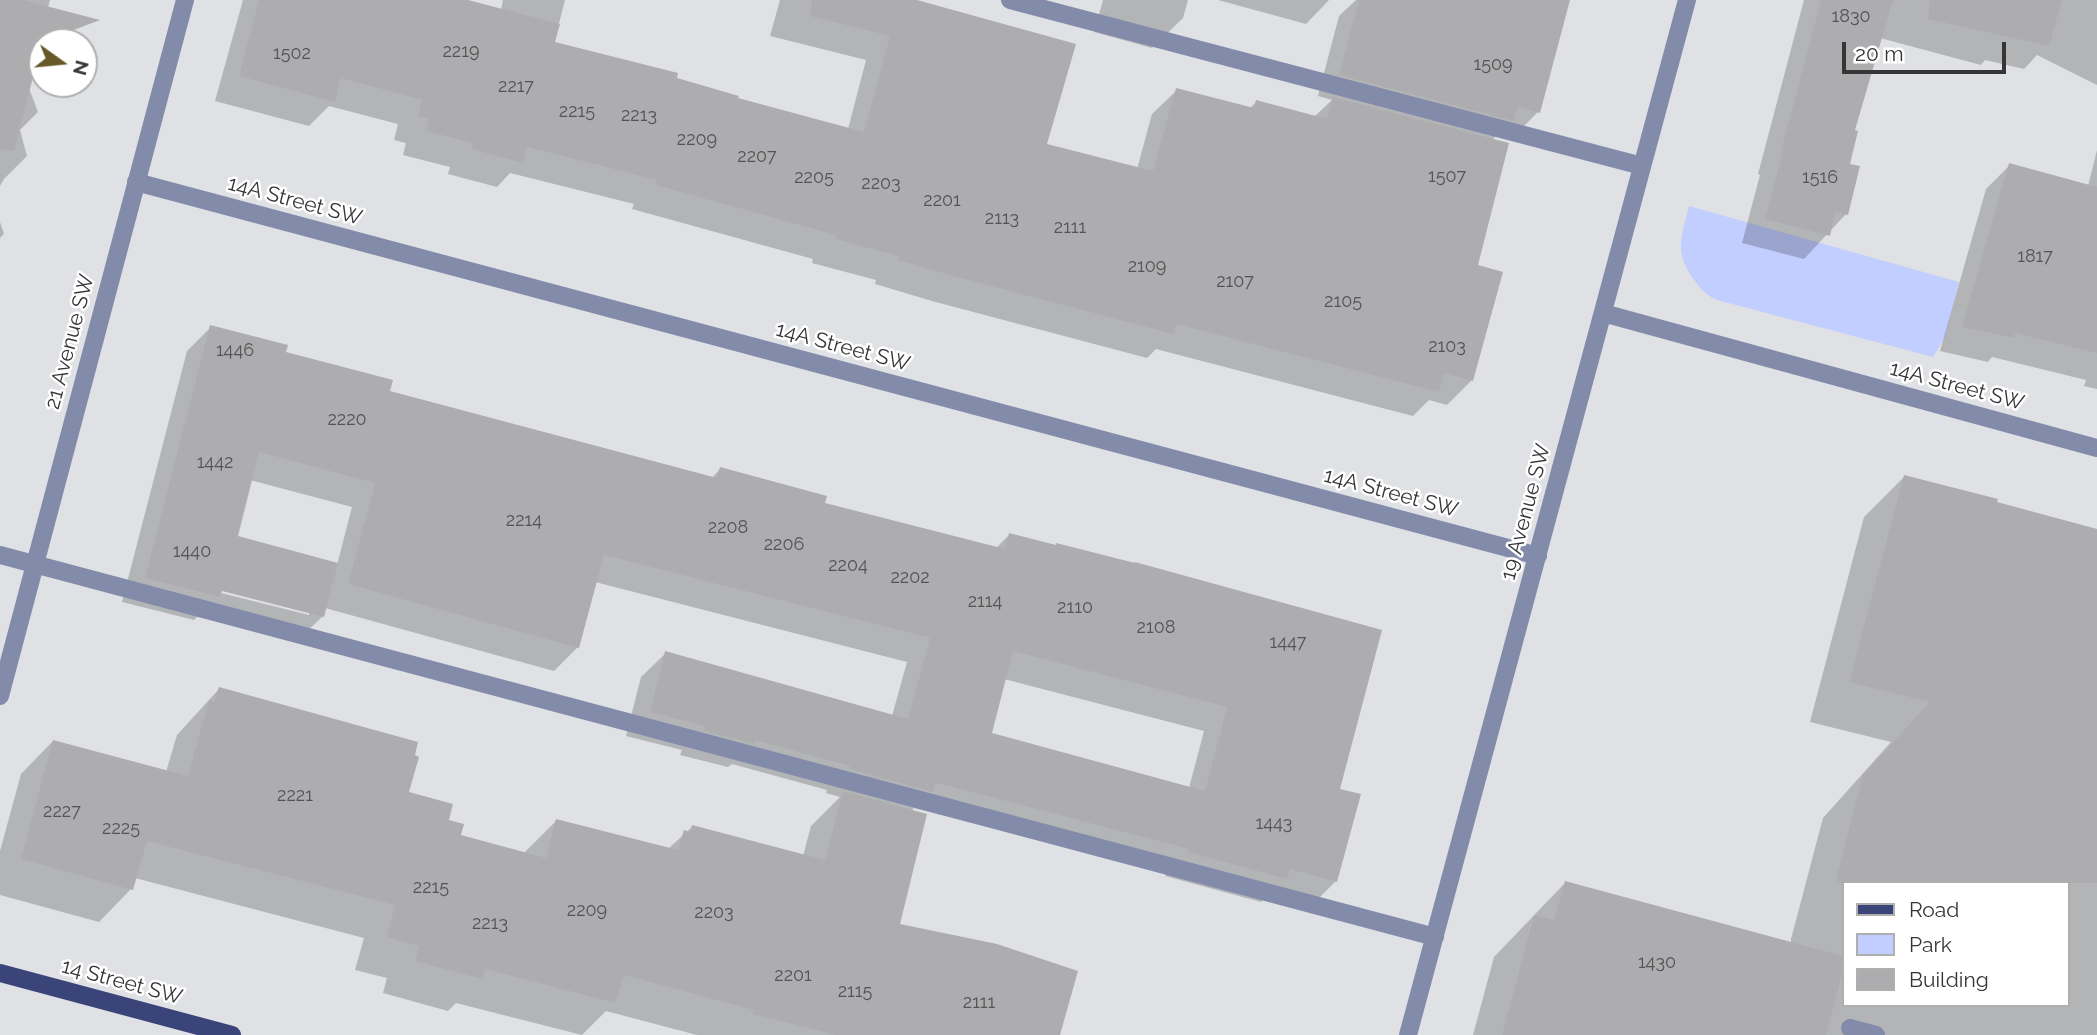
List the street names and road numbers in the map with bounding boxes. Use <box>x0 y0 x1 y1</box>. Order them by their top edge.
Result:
street label: 14A Street SW <box>225 171 365 231</box>
street label: 21 Avenue SW <box>40 272 100 412</box>
street label: 14A Street SW <box>773 317 913 377</box>
street label: 14A Street SW <box>1887 356 2027 416</box>
street label: 19 Avenue SW <box>1496 441 1556 583</box>
street label: 14A Street SW <box>1321 463 1461 523</box>
street label: 14 Street SW <box>59 954 185 1010</box>

